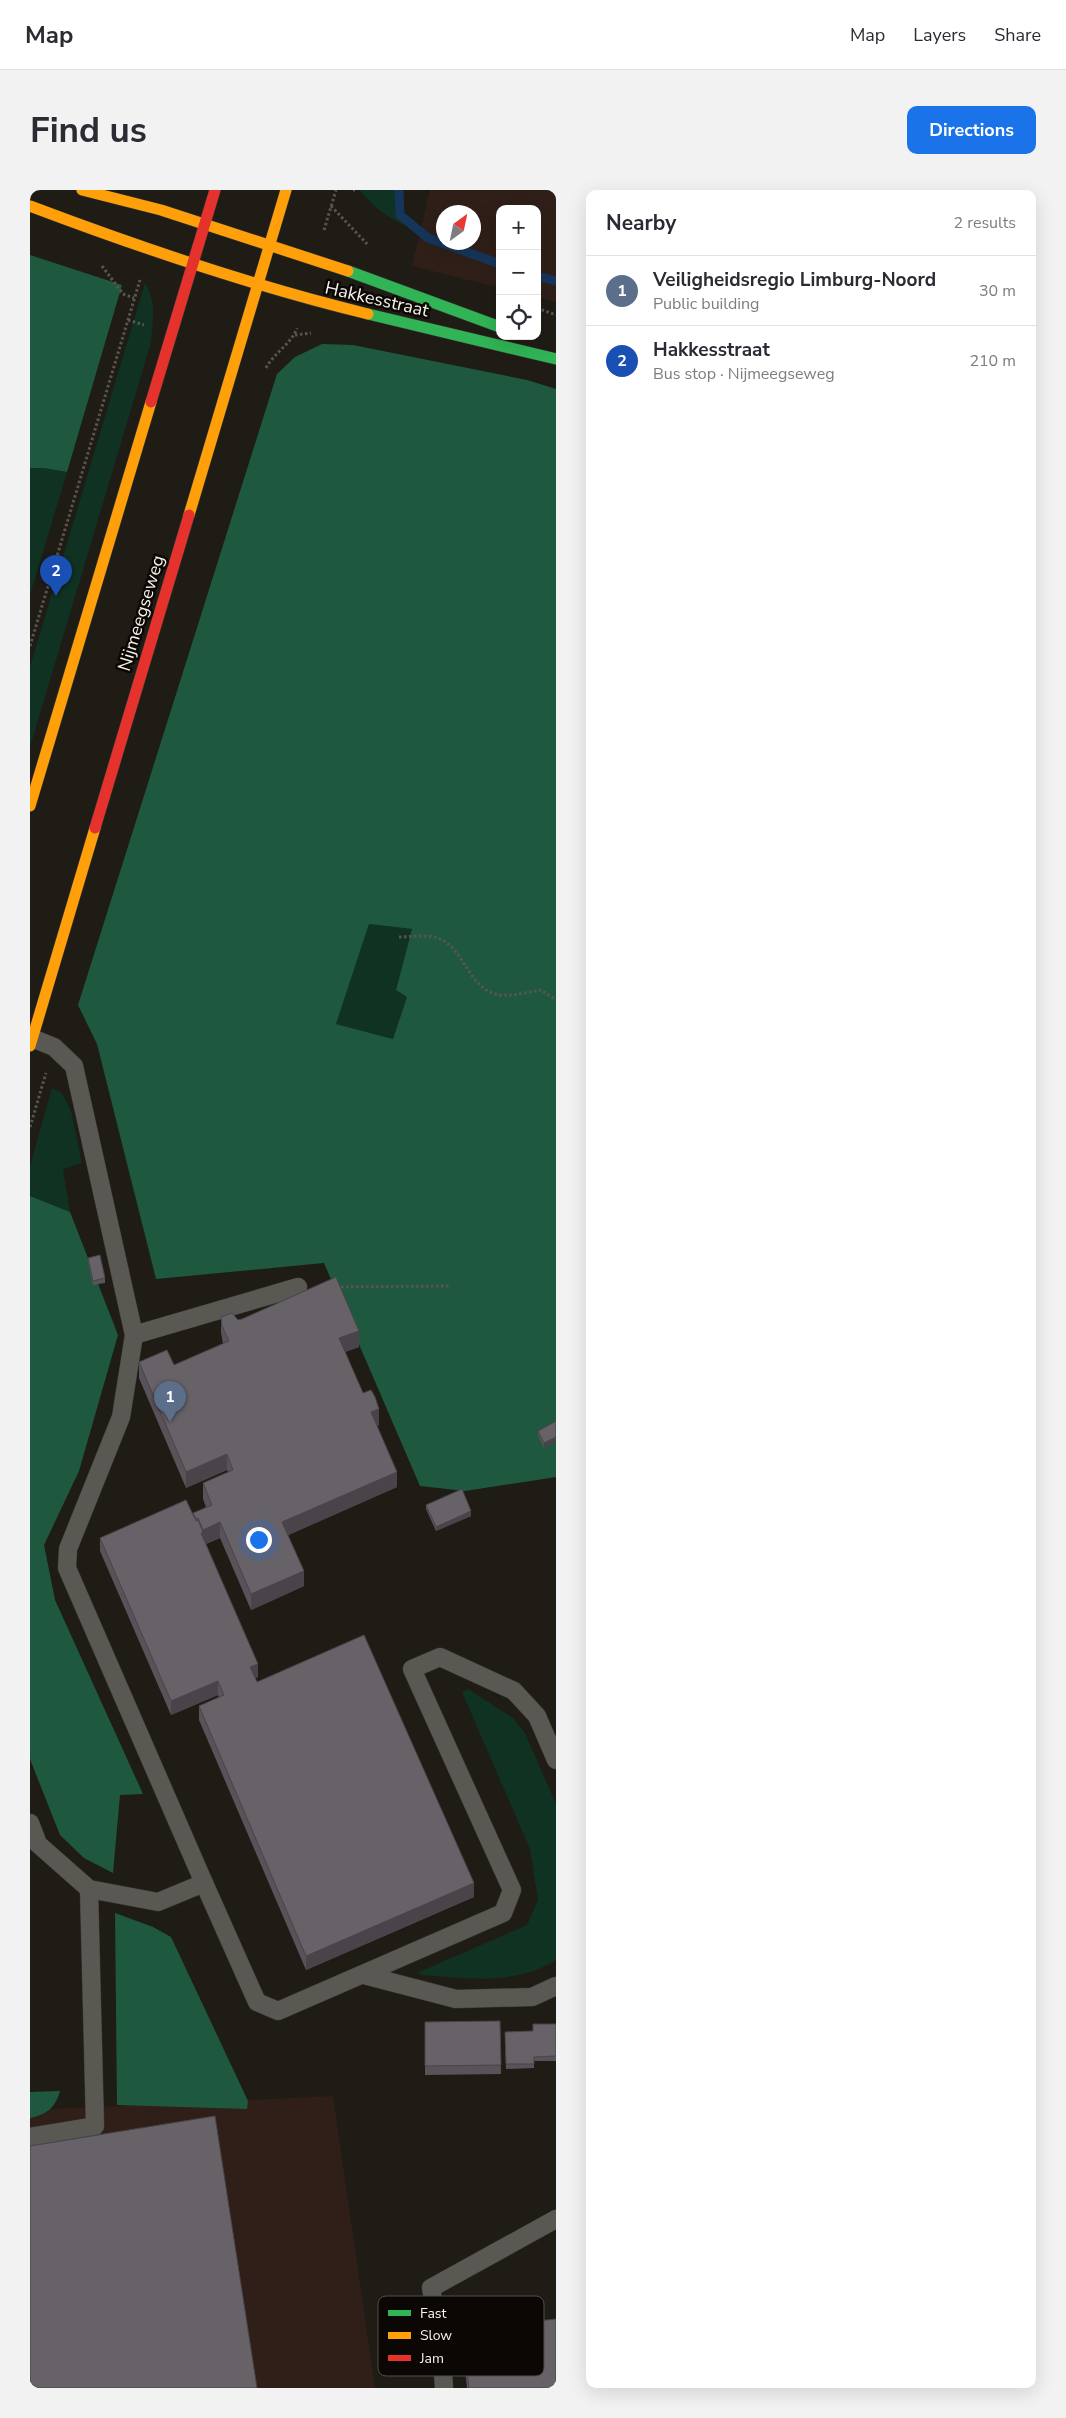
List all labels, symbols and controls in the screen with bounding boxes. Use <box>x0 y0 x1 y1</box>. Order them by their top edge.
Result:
text: Map <box>25 19 73 51</box>
text: Map <box>850 23 885 47</box>
text: Layers <box>913 23 966 47</box>
text: Share <box>994 23 1041 47</box>
button: Directions <box>907 106 1036 154</box>
text: Find us <box>30 107 147 154</box>
north arrow <box>436 205 481 250</box>
map controls <box>496 205 541 340</box>
button: + <box>496 205 541 250</box>
text: Nearby <box>606 209 676 237</box>
text: 2 results <box>954 212 1016 234</box>
button: − <box>496 250 541 295</box>
text: Veiligheidsregio Limburg-Noord <box>653 267 936 293</box>
street label: Hakkesstraat <box>323 275 432 323</box>
text: 1 <box>617 280 627 302</box>
text: 30 m <box>979 280 1016 302</box>
text: Public building <box>653 293 759 315</box>
button: locate <box>496 295 541 340</box>
text: Hakkesstraat <box>653 337 770 363</box>
text: 2 <box>617 350 627 372</box>
text: 210 m <box>969 350 1016 372</box>
text: Bus stop · Nijmeegseweg <box>653 363 835 385</box>
street label: Nijmeegseweg <box>112 552 170 674</box>
pin: 2 <box>40 555 72 596</box>
pin: 1 <box>154 1381 186 1422</box>
your location <box>246 1527 272 1553</box>
legend <box>378 2296 544 2376</box>
text: Fast <box>420 2304 446 2323</box>
text: Slow <box>420 2326 452 2345</box>
text: Jam <box>419 2349 444 2368</box>

